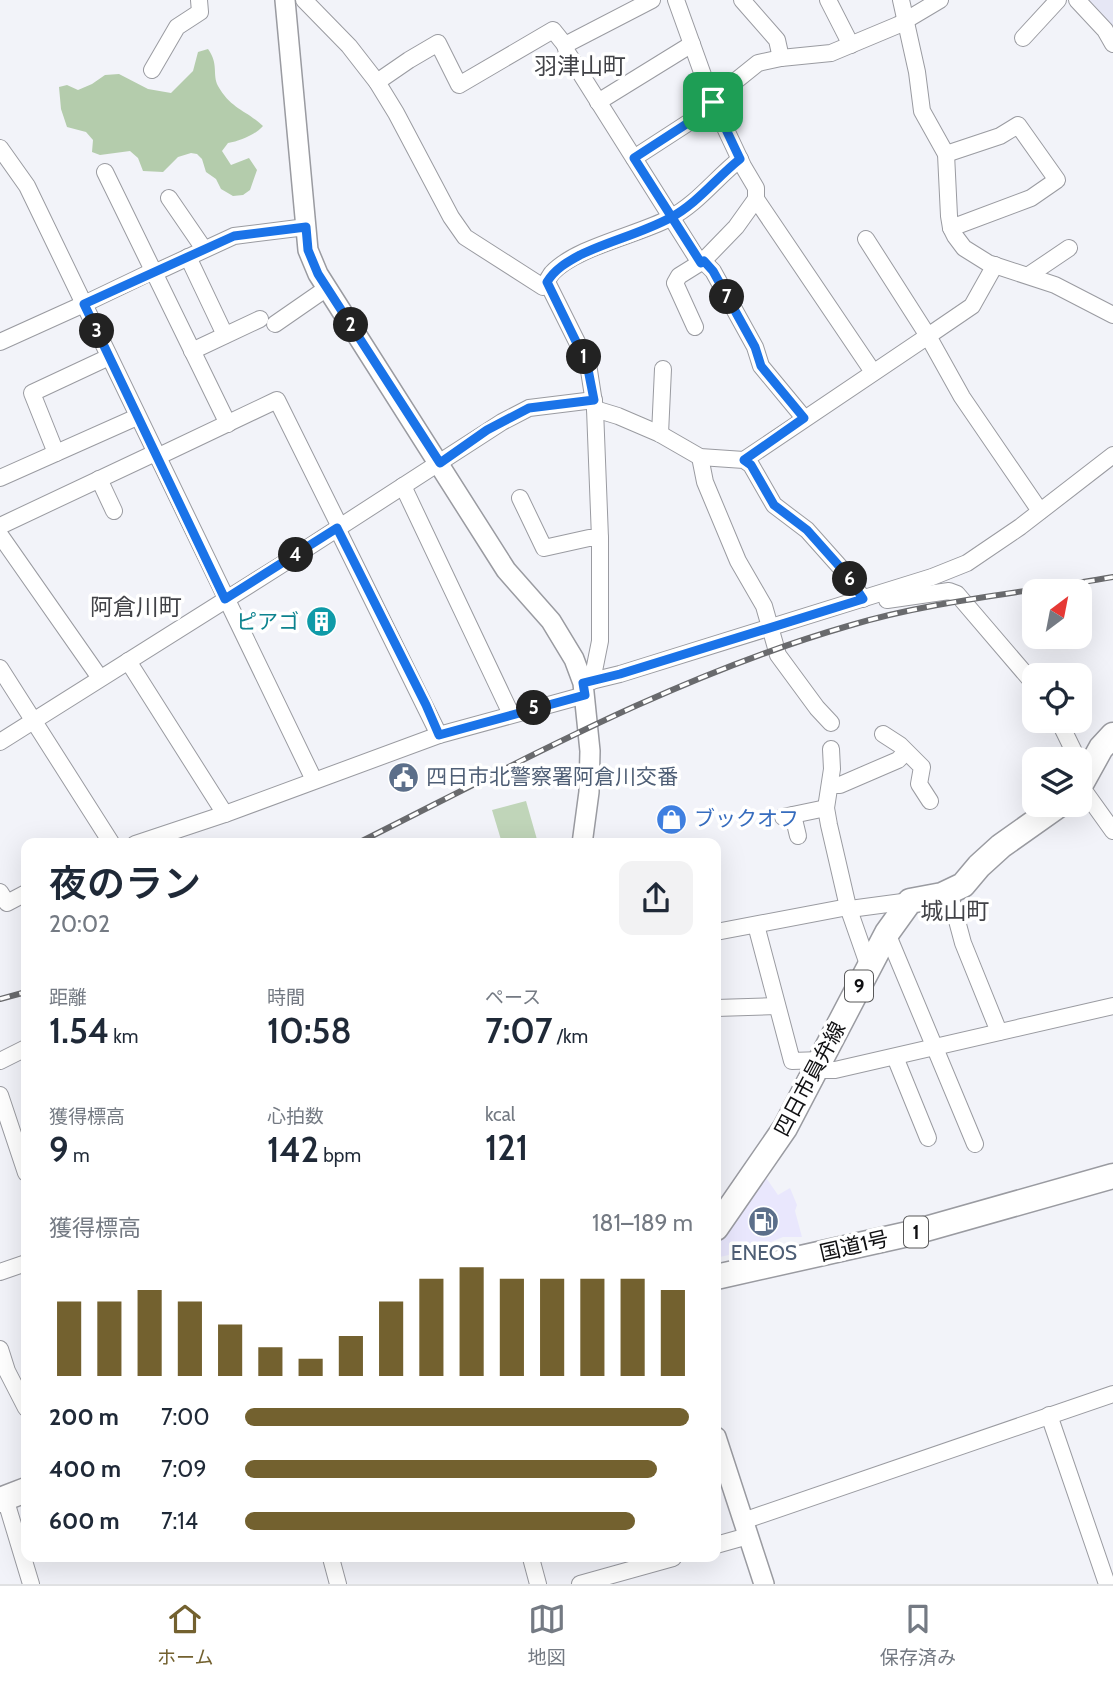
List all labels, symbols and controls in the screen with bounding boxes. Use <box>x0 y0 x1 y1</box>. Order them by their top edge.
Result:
district label: 羽津山町 <box>534 52 626 80</box>
pin <box>683 72 743 132</box>
icon: arrive <box>694 83 732 121</box>
pin: 7 <box>710 280 744 314</box>
text: 7 <box>722 285 731 308</box>
pin: 2 <box>334 308 368 342</box>
text: 2 <box>345 313 356 336</box>
pin: 3 <box>80 314 114 348</box>
text: 3 <box>91 319 102 342</box>
pin: 1 <box>566 340 602 374</box>
text: 1 <box>580 345 587 368</box>
pin: 4 <box>278 538 314 572</box>
text: 4 <box>290 543 301 566</box>
pin: 6 <box>832 562 868 596</box>
text: 6 <box>844 567 855 590</box>
north arrow <box>1022 579 1092 649</box>
map controls <box>1022 579 1092 817</box>
district label: 阿倉川町 <box>90 593 182 621</box>
building icon: ピアゴ <box>305 605 339 639</box>
place label: ピアゴ <box>236 609 299 634</box>
button: locate <box>1022 663 1092 733</box>
pin: 5 <box>516 690 552 726</box>
text: 5 <box>528 696 539 719</box>
button: layers <box>1022 747 1092 817</box>
public building icon: 四日市北警察署阿倉川交番 <box>386 760 420 794</box>
place label: 四日市北警察署阿倉川交番 <box>426 764 678 789</box>
shop icon: ブックオフ <box>654 802 688 836</box>
place label: ブックオフ <box>694 806 799 831</box>
text: 夜のラン <box>49 860 201 907</box>
button: share <box>619 861 693 935</box>
district label: 城山町 <box>921 897 990 925</box>
text: 20:02 <box>49 910 110 938</box>
road number: 9 <box>845 970 873 1002</box>
text: 距離 <box>49 986 87 1009</box>
text: 時間 <box>267 986 305 1009</box>
text: ペース <box>485 986 541 1009</box>
text: 1.54 <box>49 1009 109 1052</box>
text: 10:58 <box>267 1009 352 1052</box>
text: 7:07 <box>485 1009 553 1052</box>
street label: 四日市員弁線 <box>769 1017 850 1140</box>
text: km <box>109 1025 138 1048</box>
text: /km <box>553 1025 588 1048</box>
text: kcal <box>485 1103 515 1126</box>
text: 獲得標高 <box>49 1105 125 1128</box>
text: 心拍数 <box>267 1105 324 1128</box>
text: 121 <box>485 1126 528 1169</box>
text: 9 <box>49 1128 69 1171</box>
text: 142 <box>267 1128 319 1171</box>
text: m <box>69 1144 90 1167</box>
text: bpm <box>319 1144 361 1167</box>
fuel station icon: ENEOS <box>747 1204 781 1238</box>
text: 181–189 m <box>592 1209 693 1237</box>
text: 獲得標高 <box>49 1214 141 1242</box>
road number: 1 <box>904 1216 928 1248</box>
street label: 国道1号 <box>817 1225 891 1266</box>
place label: ENEOS <box>731 1240 797 1265</box>
text: 200 m <box>49 1403 119 1431</box>
text: 7:00 <box>161 1403 209 1431</box>
text: 400 m <box>49 1455 121 1483</box>
text: 7:09 <box>161 1455 206 1483</box>
text: 600 m <box>49 1507 120 1535</box>
text: 7:14 <box>161 1507 198 1535</box>
tab: ホーム <box>157 1600 214 1669</box>
tab: 地図 <box>528 1600 566 1669</box>
tab: 保存済み <box>880 1600 956 1669</box>

